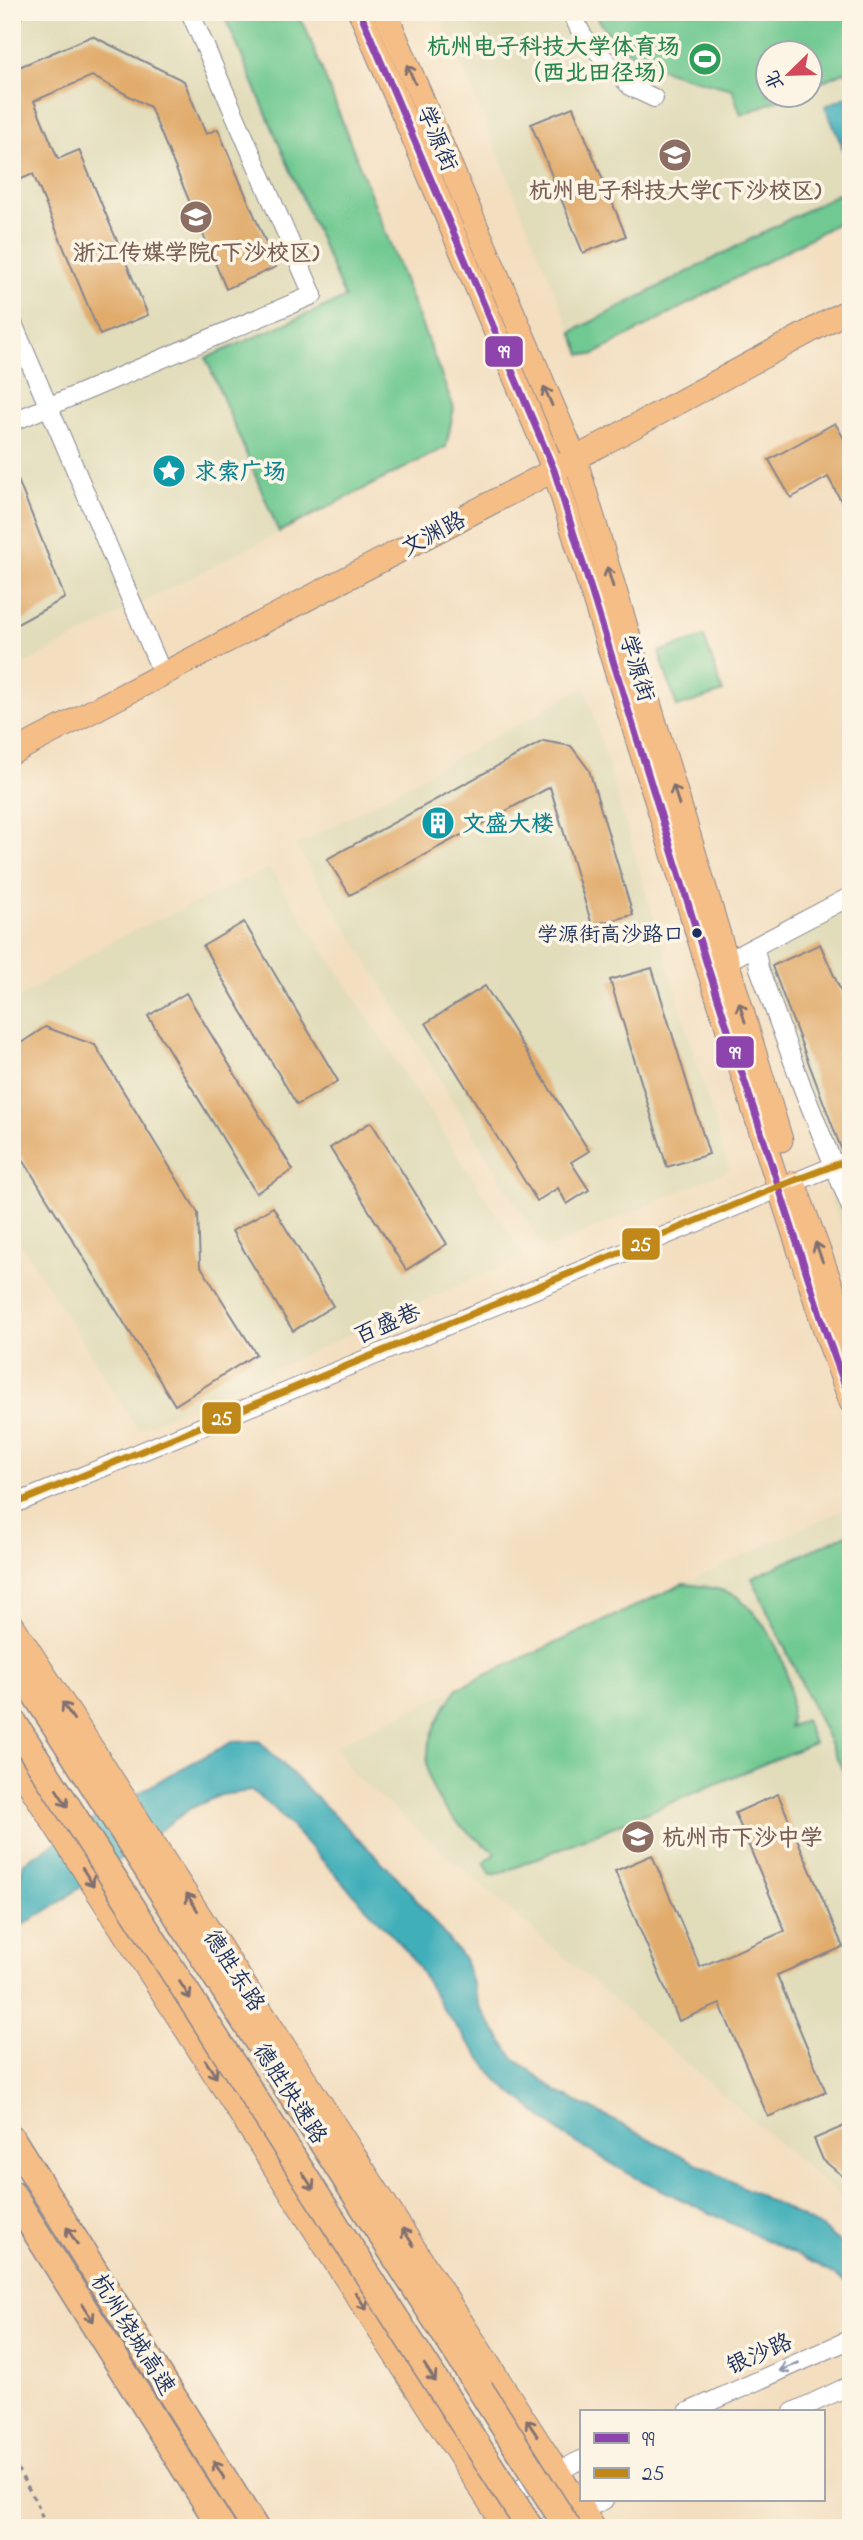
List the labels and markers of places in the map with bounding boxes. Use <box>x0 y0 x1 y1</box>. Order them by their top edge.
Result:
place label: 杭州电子科技大学体育场 （西北田径场） <box>427 32 680 91</box>
sports icon: 杭州电子科技大学体育场 （西北田径场） <box>686 40 724 78</box>
school or university icon: 杭州电子科技大学(下沙校区) <box>656 136 694 174</box>
place label: 杭州电子科技大学(下沙校区) <box>529 176 822 209</box>
school or university icon: 浙江传媒学院(下沙校区) <box>177 198 215 236</box>
place label: 浙江传媒学院(下沙校区) <box>73 238 320 271</box>
place icon: 求索广场 <box>150 452 188 490</box>
place label: 求索广场 <box>194 457 286 490</box>
building icon: 文盛大楼 <box>419 804 457 842</box>
place label: 文盛大楼 <box>462 809 554 842</box>
place label: 学源街高沙路口 <box>537 921 684 951</box>
marker: 学源街高沙路口 <box>690 926 704 940</box>
school or university icon: 杭州市下沙中学 <box>619 1818 657 1856</box>
place label: 杭州市下沙中学 <box>662 1823 823 1856</box>

